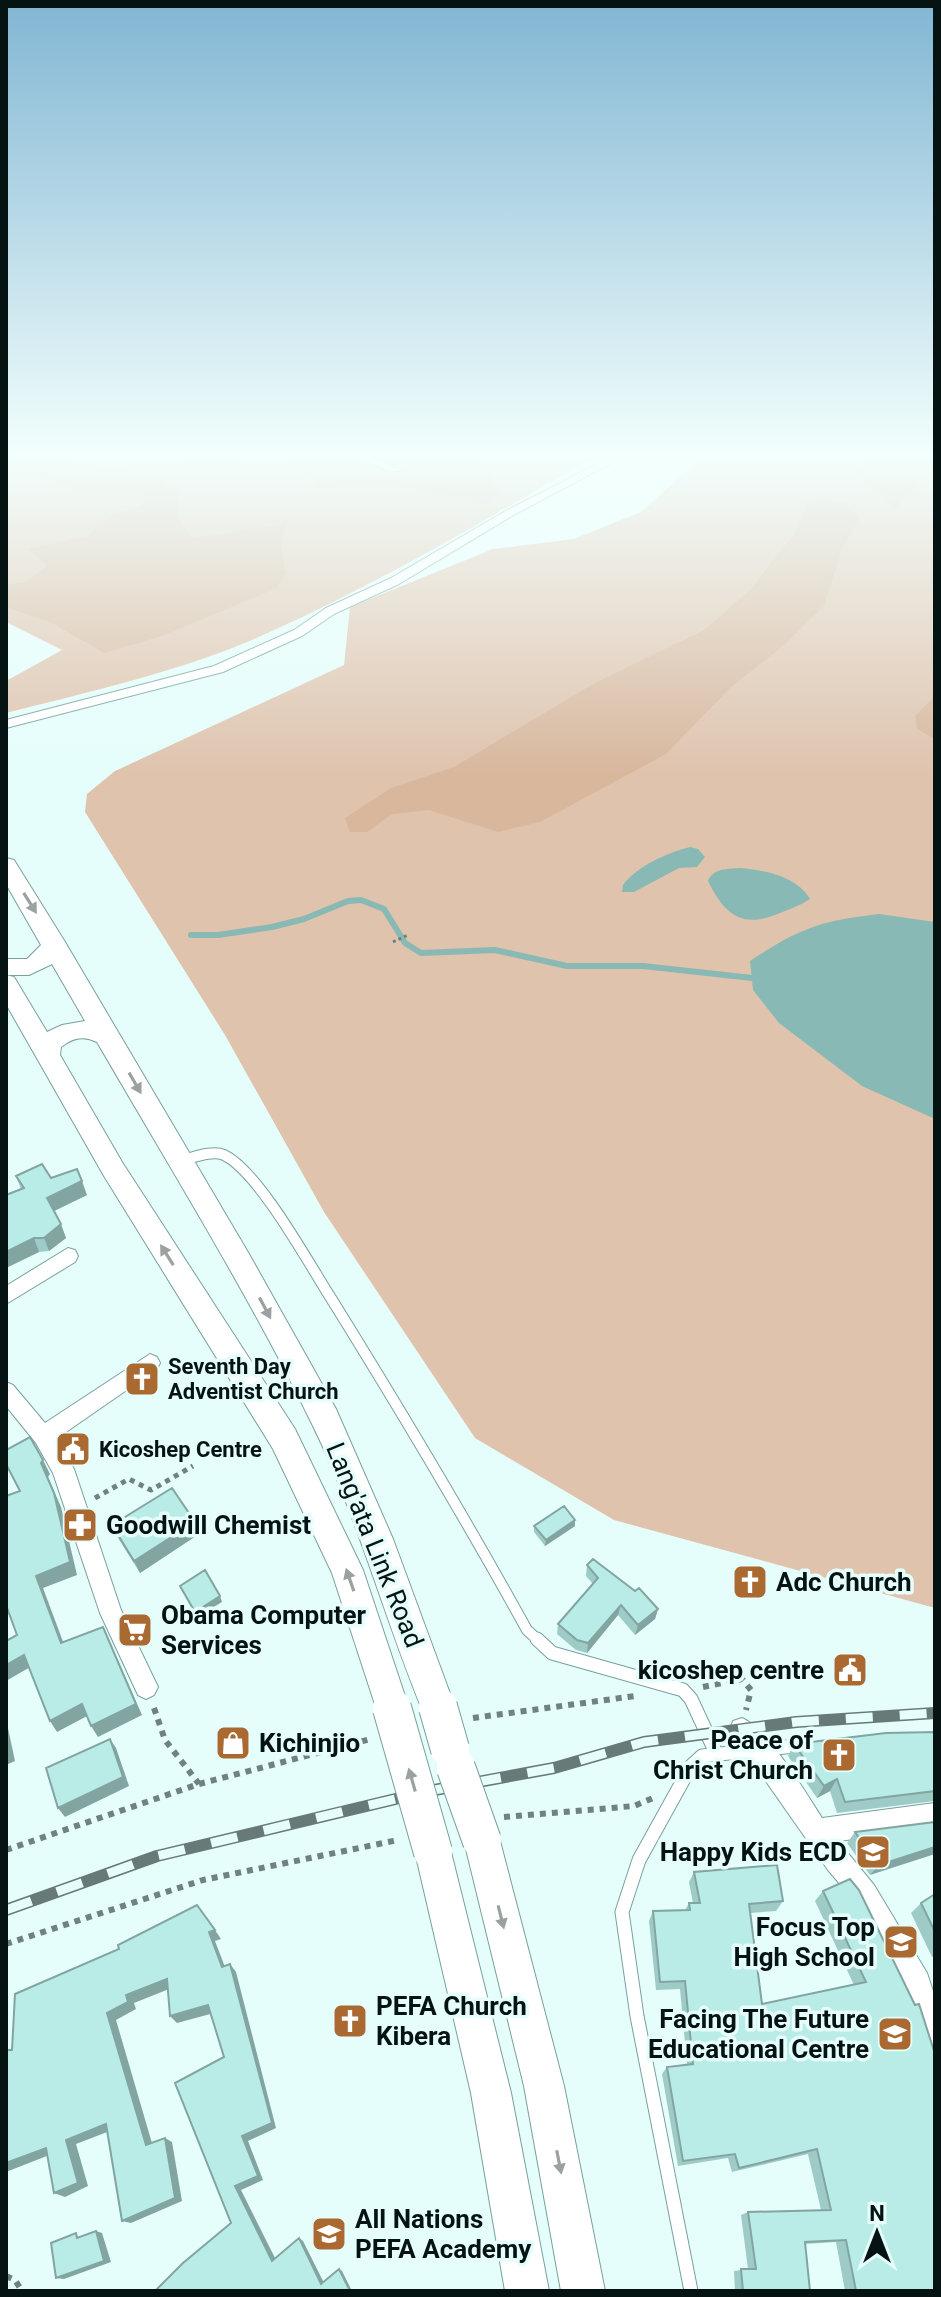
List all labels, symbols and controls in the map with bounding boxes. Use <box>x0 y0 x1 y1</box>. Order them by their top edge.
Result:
one-way arrow <box>23 893 38 914</box>
one-way arrow <box>128 1072 142 1094</box>
one-way arrow <box>160 1244 174 1266</box>
one-way arrow <box>258 1297 272 1319</box>
place label: Seventh Day Adventist Church <box>168 1354 339 1404</box>
church icon: Seventh Day Adventist Church <box>123 1360 161 1398</box>
public building icon: Kicoshep Centre <box>54 1430 92 1468</box>
place label: Kicoshep Centre <box>99 1437 262 1462</box>
street label: Lang'ata Link Road <box>320 1438 430 1652</box>
pharmacy icon: Goodwill Chemist <box>61 1506 99 1544</box>
place label: Goodwill Chemist <box>106 1510 311 1540</box>
church icon: Adc Church <box>731 1563 769 1601</box>
place label: Adc Church <box>776 1567 912 1597</box>
one-way arrow <box>344 1568 356 1592</box>
place label: Obama Computer Services <box>161 1600 367 1660</box>
supermarket icon: Obama Computer Services <box>116 1611 154 1649</box>
public building icon: kicoshep centre <box>831 1651 869 1689</box>
place label: kicoshep centre <box>638 1655 824 1685</box>
shop icon: Kichinjio <box>214 1724 252 1762</box>
place label: Peace of Christ Church <box>653 1725 814 1785</box>
place label: Kichinjio <box>259 1728 360 1758</box>
church icon: Peace of Christ Church <box>820 1736 858 1774</box>
one-way arrow <box>405 1768 418 1792</box>
school or university icon: Happy Kids ECD <box>854 1833 892 1871</box>
place label: Happy Kids ECD <box>660 1837 847 1867</box>
one-way arrow <box>496 1905 508 1930</box>
place label: Focus Top High School <box>734 1912 875 1972</box>
school or university icon: Focus Top High School <box>882 1923 920 1961</box>
place label: PEFA Church Kibera <box>376 1991 527 2051</box>
church icon: PEFA Church Kibera <box>331 2002 369 2040</box>
place label: Facing The Future Educational Centre <box>648 2004 869 2064</box>
school or university icon: Facing The Future Educational Centre <box>876 2015 914 2053</box>
one-way arrow <box>553 2150 565 2175</box>
north arrow <box>837 2193 917 2273</box>
text: N <box>869 2201 885 2226</box>
place label: All Nations PEFA Academy <box>355 2204 532 2264</box>
school or university icon: All Nations PEFA Academy <box>310 2215 348 2253</box>

